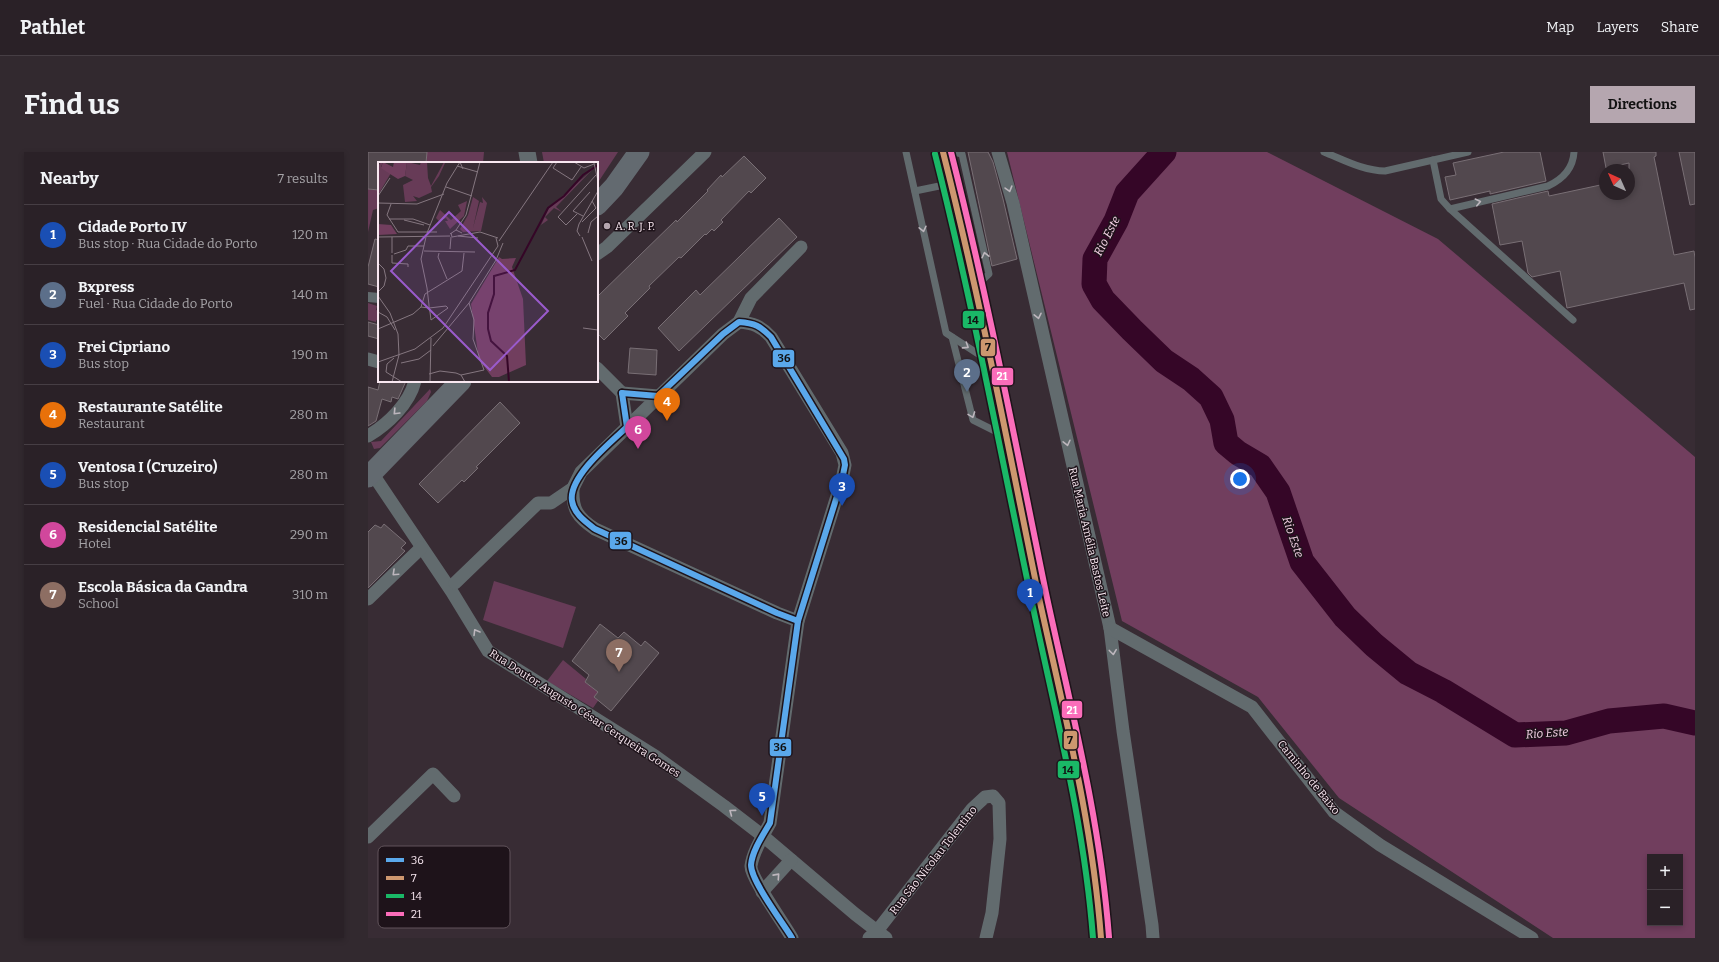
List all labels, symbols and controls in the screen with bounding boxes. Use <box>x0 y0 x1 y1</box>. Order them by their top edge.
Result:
text: Pathlet <box>20 16 85 39</box>
text: Map <box>1546 19 1574 36</box>
text: Layers <box>1596 19 1639 36</box>
text: Share <box>1661 19 1699 36</box>
button: Directions <box>1590 86 1695 123</box>
text: Find us <box>24 88 120 121</box>
inset map <box>378 162 598 382</box>
north arrow <box>1599 164 1635 200</box>
text: Nearby <box>40 168 99 189</box>
text: 7 results <box>278 171 328 186</box>
one-way arrow <box>1004 186 1013 193</box>
one-way arrow <box>1474 199 1481 207</box>
water label: Rio Este <box>1091 214 1123 258</box>
text: Cidade Porto IV <box>78 218 187 236</box>
place label: A. R. J. P. <box>615 220 655 233</box>
marker: A. R. J. P. <box>602 221 612 231</box>
one-way arrow <box>919 226 927 232</box>
text: 1 <box>50 227 56 242</box>
text: 120 m <box>292 227 328 242</box>
text: Bus stop · Rua Cidade do Porto <box>78 236 258 251</box>
one-way arrow <box>981 252 989 258</box>
text: Bxpress <box>78 278 135 296</box>
text: 2 <box>49 287 57 302</box>
text: 140 m <box>292 287 328 302</box>
text: Fuel · Rua Cidade do Porto <box>78 296 233 311</box>
line badge: 14 <box>962 310 985 329</box>
one-way arrow <box>1033 313 1041 319</box>
text: 14 <box>967 314 979 327</box>
text: Frei Cipriano <box>78 338 170 356</box>
line badge: 7 <box>980 338 996 357</box>
one-way arrow <box>962 341 969 348</box>
text: 7 <box>985 341 991 354</box>
text: 3 <box>49 347 57 362</box>
text: 190 m <box>292 347 328 362</box>
line badge: 36 <box>772 349 795 368</box>
text: 36 <box>778 352 791 365</box>
text: Bus stop <box>78 356 129 371</box>
pin: 2 <box>954 359 980 392</box>
line badge: 21 <box>991 367 1014 386</box>
text: 21 <box>997 370 1008 383</box>
pin: 4 <box>654 388 680 421</box>
text: Restaurante Satélite <box>78 398 223 416</box>
text: 4 <box>49 407 57 422</box>
text: 280 m <box>290 407 328 422</box>
one-way arrow <box>393 407 401 415</box>
one-way arrow <box>968 411 976 418</box>
text: Restaurant <box>78 416 145 431</box>
pin: 6 <box>625 416 651 449</box>
one-way arrow <box>1063 440 1071 446</box>
text: Ventosa I (Cruzeiro) <box>78 458 218 476</box>
street label: Rua Maria Amélia Bastos Leite <box>1066 466 1113 618</box>
text: 5 <box>49 467 57 482</box>
text: 280 m <box>290 467 328 482</box>
your location <box>1230 469 1250 489</box>
pin: 3 <box>829 473 855 506</box>
text: Bus stop <box>78 476 129 491</box>
water label: Rio Este <box>1279 515 1307 559</box>
text: Residencial Satélite <box>78 518 218 536</box>
text: 6 <box>49 527 57 542</box>
text: 290 m <box>290 527 328 542</box>
line badge: 36 <box>609 531 632 550</box>
text: 36 <box>615 535 628 548</box>
text: Hotel <box>78 536 111 551</box>
one-way arrow <box>392 568 400 576</box>
text: Escola Básica da Gandra <box>78 578 248 596</box>
pin: 1 <box>1017 579 1043 612</box>
text: 7 <box>50 587 57 602</box>
text: 310 m <box>292 587 328 602</box>
text: School <box>78 596 119 611</box>
one-way arrow <box>474 629 481 636</box>
pin: 7 <box>606 639 632 672</box>
street label: Rua Doutor Augusto César Cerqueira Gomes <box>487 647 683 780</box>
one-way arrow <box>1108 649 1117 655</box>
line badge: 21 <box>1061 700 1083 719</box>
text: 21 <box>1067 704 1078 717</box>
water label: Rio Este <box>1525 725 1569 741</box>
line badge: 7 <box>1063 730 1078 750</box>
text: 7 <box>1067 734 1073 747</box>
line badge: 36 <box>769 738 792 757</box>
street label: Caminho de Baixo <box>1275 738 1343 817</box>
text: 36 <box>774 741 787 754</box>
line badge: 14 <box>1057 760 1080 779</box>
text: 14 <box>1062 764 1074 777</box>
pin: 5 <box>749 783 775 816</box>
street label: Rua São Nicolau Tolentino <box>887 804 980 917</box>
one-way arrow <box>730 810 737 817</box>
legend <box>378 846 510 928</box>
text: 36 <box>411 854 424 867</box>
map controls <box>1647 854 1683 926</box>
button: + <box>1647 854 1683 890</box>
text: 7 <box>411 872 417 885</box>
one-way arrow <box>772 873 779 881</box>
text: 14 <box>411 890 422 903</box>
button: − <box>1647 890 1683 926</box>
text: 21 <box>411 908 422 921</box>

